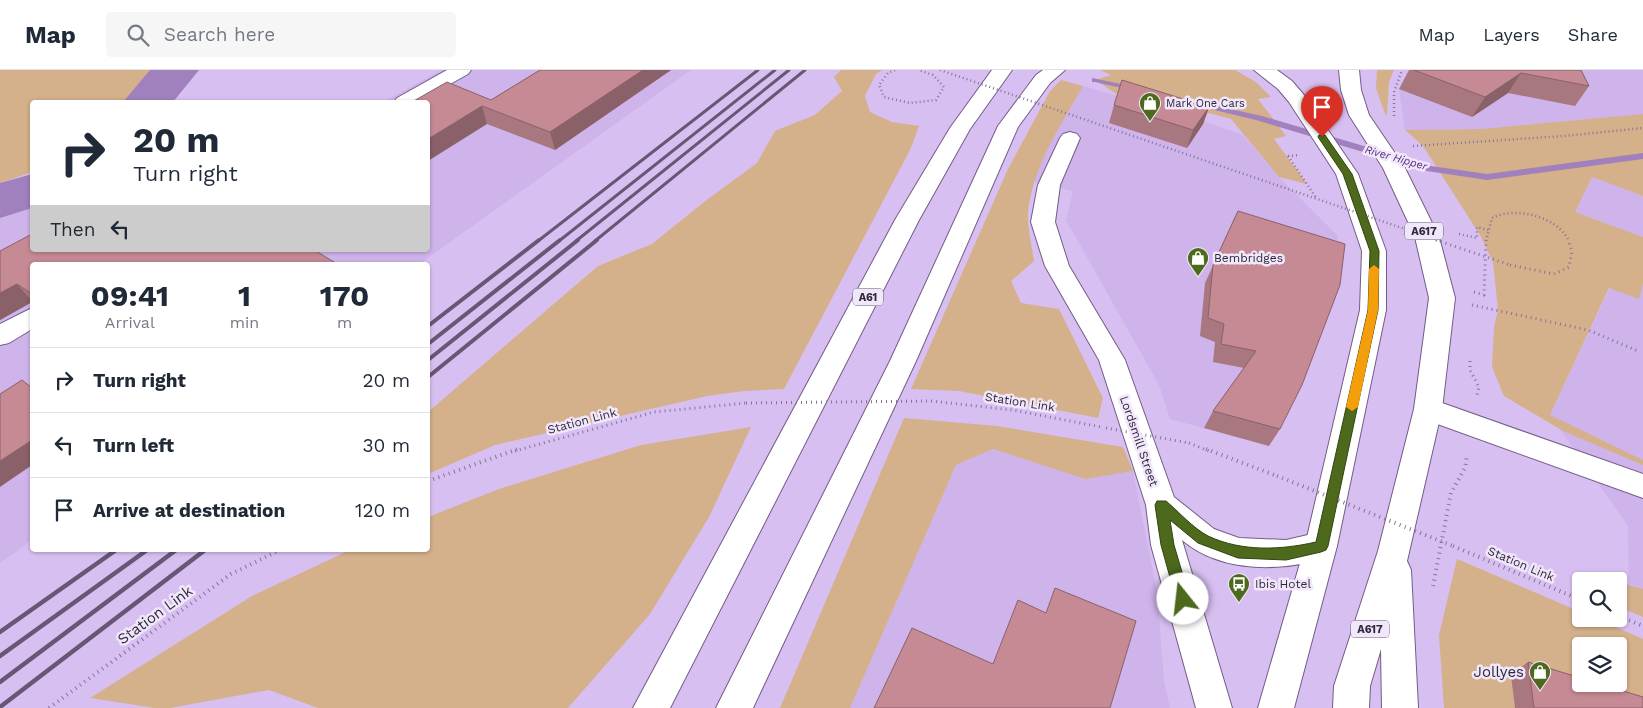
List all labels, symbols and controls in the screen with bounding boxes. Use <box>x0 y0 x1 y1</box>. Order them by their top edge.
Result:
search box <box>106 12 456 57</box>
text: Map <box>25 21 76 49</box>
icon: search <box>124 21 152 49</box>
text: Search here <box>164 23 275 46</box>
text: Map <box>1418 24 1455 45</box>
text: Layers <box>1483 24 1540 45</box>
text: Share <box>1568 24 1618 45</box>
pin <box>1301 86 1343 137</box>
shop icon: Mark One Cars <box>1138 91 1162 122</box>
icon: arrive <box>1308 93 1336 121</box>
place label: Mark One Cars <box>1166 97 1245 110</box>
text: 20 m <box>133 119 219 161</box>
icon: right <box>50 120 115 185</box>
water label: River Hipper <box>1363 143 1429 173</box>
text: Turn right <box>133 161 238 186</box>
icon: left <box>106 215 134 243</box>
text: Then <box>50 218 96 241</box>
road number: A617 <box>1405 223 1443 240</box>
shop icon: Bembridges <box>1186 246 1210 277</box>
place label: Bembridges <box>1214 251 1283 265</box>
text: 09:41 <box>91 278 169 313</box>
text: 1 <box>238 278 251 313</box>
text: 170 <box>320 278 369 313</box>
road number: A61 <box>853 288 883 306</box>
text: Arrival <box>105 313 155 332</box>
text: min <box>230 313 259 332</box>
text: m <box>337 313 352 332</box>
icon: right <box>50 366 78 394</box>
text: Turn right <box>93 369 186 392</box>
text: 20 m <box>363 369 410 392</box>
street label: Station Link <box>984 390 1056 414</box>
street label: Lordsmill Street <box>1117 394 1161 488</box>
street label: Station Link <box>546 405 618 437</box>
icon: left <box>50 431 78 459</box>
text: Turn left <box>93 434 174 457</box>
text: 30 m <box>363 434 410 457</box>
icon: arrive <box>50 496 78 524</box>
text: Arrive at destination <box>93 499 285 522</box>
text: 120 m <box>355 499 410 522</box>
street label: Station Link <box>1486 544 1557 584</box>
position arrow <box>1156 572 1208 624</box>
bus stop icon: Ibis Hotel <box>1227 572 1251 603</box>
map controls <box>1572 572 1627 692</box>
button: search <box>1572 572 1627 627</box>
place label: Ibis Hotel <box>1255 577 1311 591</box>
street label: Station Link <box>114 581 196 648</box>
road number: A617 <box>1351 620 1389 638</box>
button: layers <box>1572 637 1627 692</box>
shop icon: Jollyes <box>1528 660 1552 691</box>
place label: Jollyes <box>1474 663 1524 681</box>

